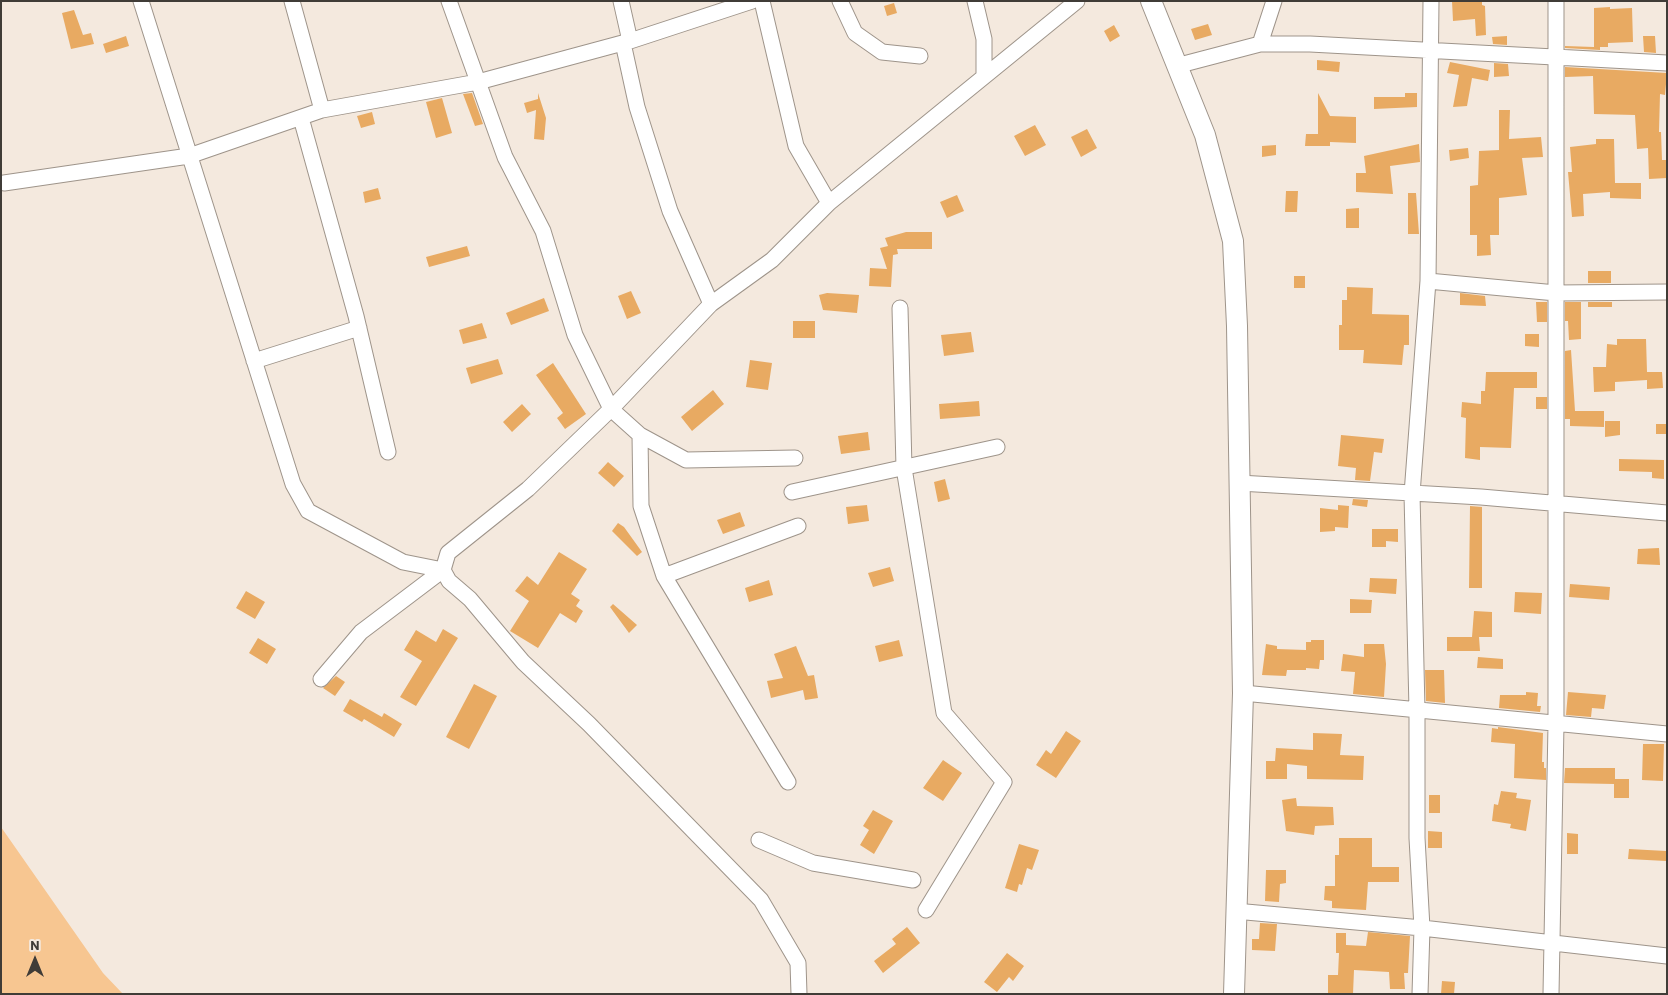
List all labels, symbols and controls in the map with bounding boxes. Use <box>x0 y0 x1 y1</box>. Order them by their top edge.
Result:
north arrow <box>10 935 60 985</box>
text: N <box>30 936 40 953</box>

